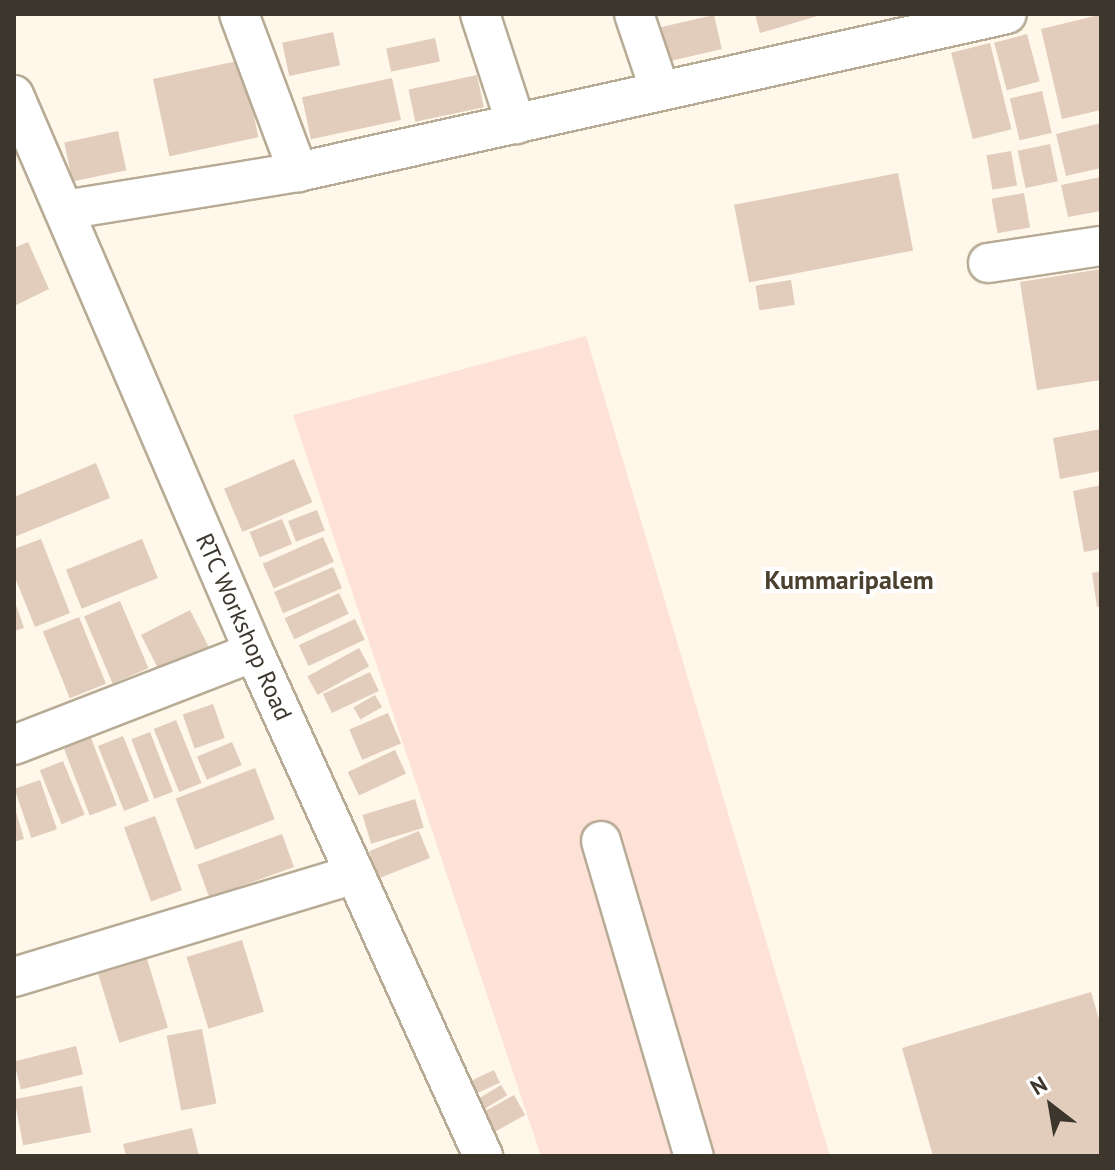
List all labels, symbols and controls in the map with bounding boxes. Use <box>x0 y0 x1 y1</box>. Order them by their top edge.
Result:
street label: RTC Workshop Road <box>190 529 298 725</box>
district label: Kummaripalem <box>764 564 934 596</box>
north arrow <box>1011 1066 1091 1146</box>
text: N <box>1025 1070 1052 1101</box>

